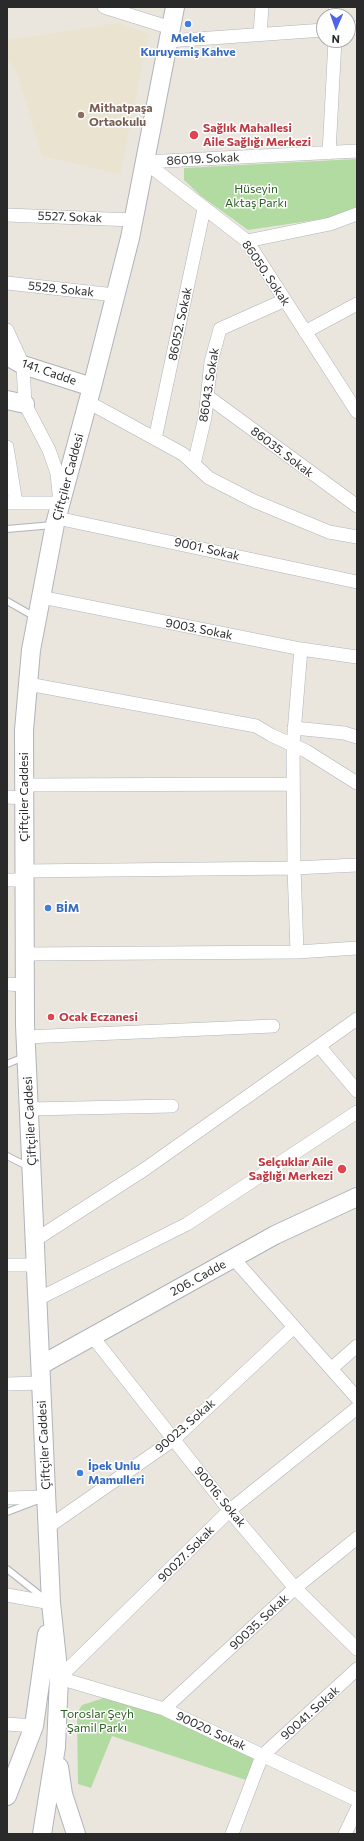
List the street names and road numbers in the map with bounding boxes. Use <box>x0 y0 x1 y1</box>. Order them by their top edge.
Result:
street label: 86019. Sokak <box>166 150 240 168</box>
street label: 5527. Sokak <box>37 209 103 225</box>
street label: 86050. Sokak <box>239 238 293 308</box>
street label: 5529. Sokak <box>27 278 95 300</box>
street label: 86052. Sokak <box>165 286 195 362</box>
street label: 86043. Sokak <box>196 347 222 423</box>
street label: 141. Cadde <box>20 356 78 388</box>
street label: 86035. Sokak <box>248 424 316 480</box>
street label: Çiftçiler Caddesi <box>49 432 87 522</box>
street label: 9001. Sokak <box>173 534 241 564</box>
street label: 9003. Sokak <box>164 615 234 643</box>
street label: Çiftçiler Caddesi <box>17 752 31 842</box>
street label: Çiftçiler Caddesi <box>20 1076 40 1166</box>
street label: 206. Cadde <box>168 1257 228 1299</box>
street label: 90023. Sokak <box>152 1396 218 1456</box>
street label: Çiftçiler Caddesi <box>34 1400 54 1490</box>
street label: 90016. Sokak <box>191 1464 249 1530</box>
street label: 90027. Sokak <box>155 1523 217 1585</box>
street label: 90035. Sokak <box>227 1591 291 1653</box>
street label: 90041. Sokak <box>278 1683 342 1743</box>
street label: 90020. Sokak <box>174 1708 248 1754</box>

